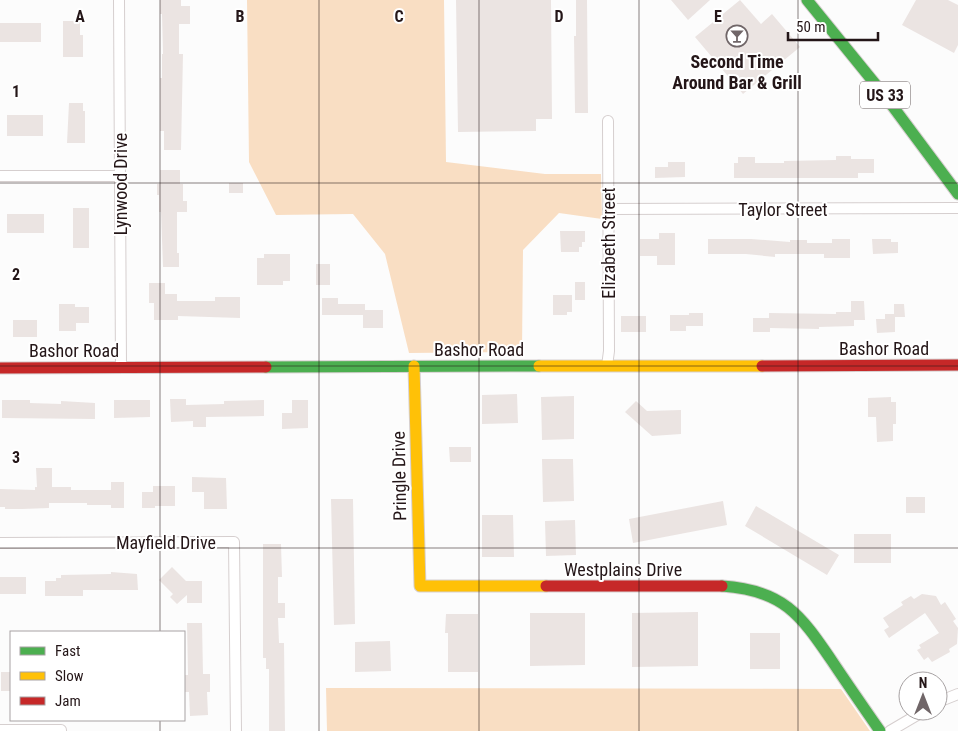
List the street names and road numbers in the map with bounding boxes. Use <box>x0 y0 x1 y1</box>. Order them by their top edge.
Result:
road number: US 33 <box>860 82 910 108</box>
street label: Lynwood Drive <box>110 133 131 235</box>
street label: Elizabeth Street <box>598 187 619 299</box>
street label: Taylor Street <box>738 199 828 220</box>
street label: Bashor Road <box>839 338 929 359</box>
street label: Bashor Road <box>434 339 524 360</box>
street label: Bashor Road <box>29 340 119 361</box>
street label: Pringle Drive <box>388 431 410 521</box>
street label: Mayfield Drive <box>116 532 216 553</box>
street label: Westplains Drive <box>564 559 682 580</box>

